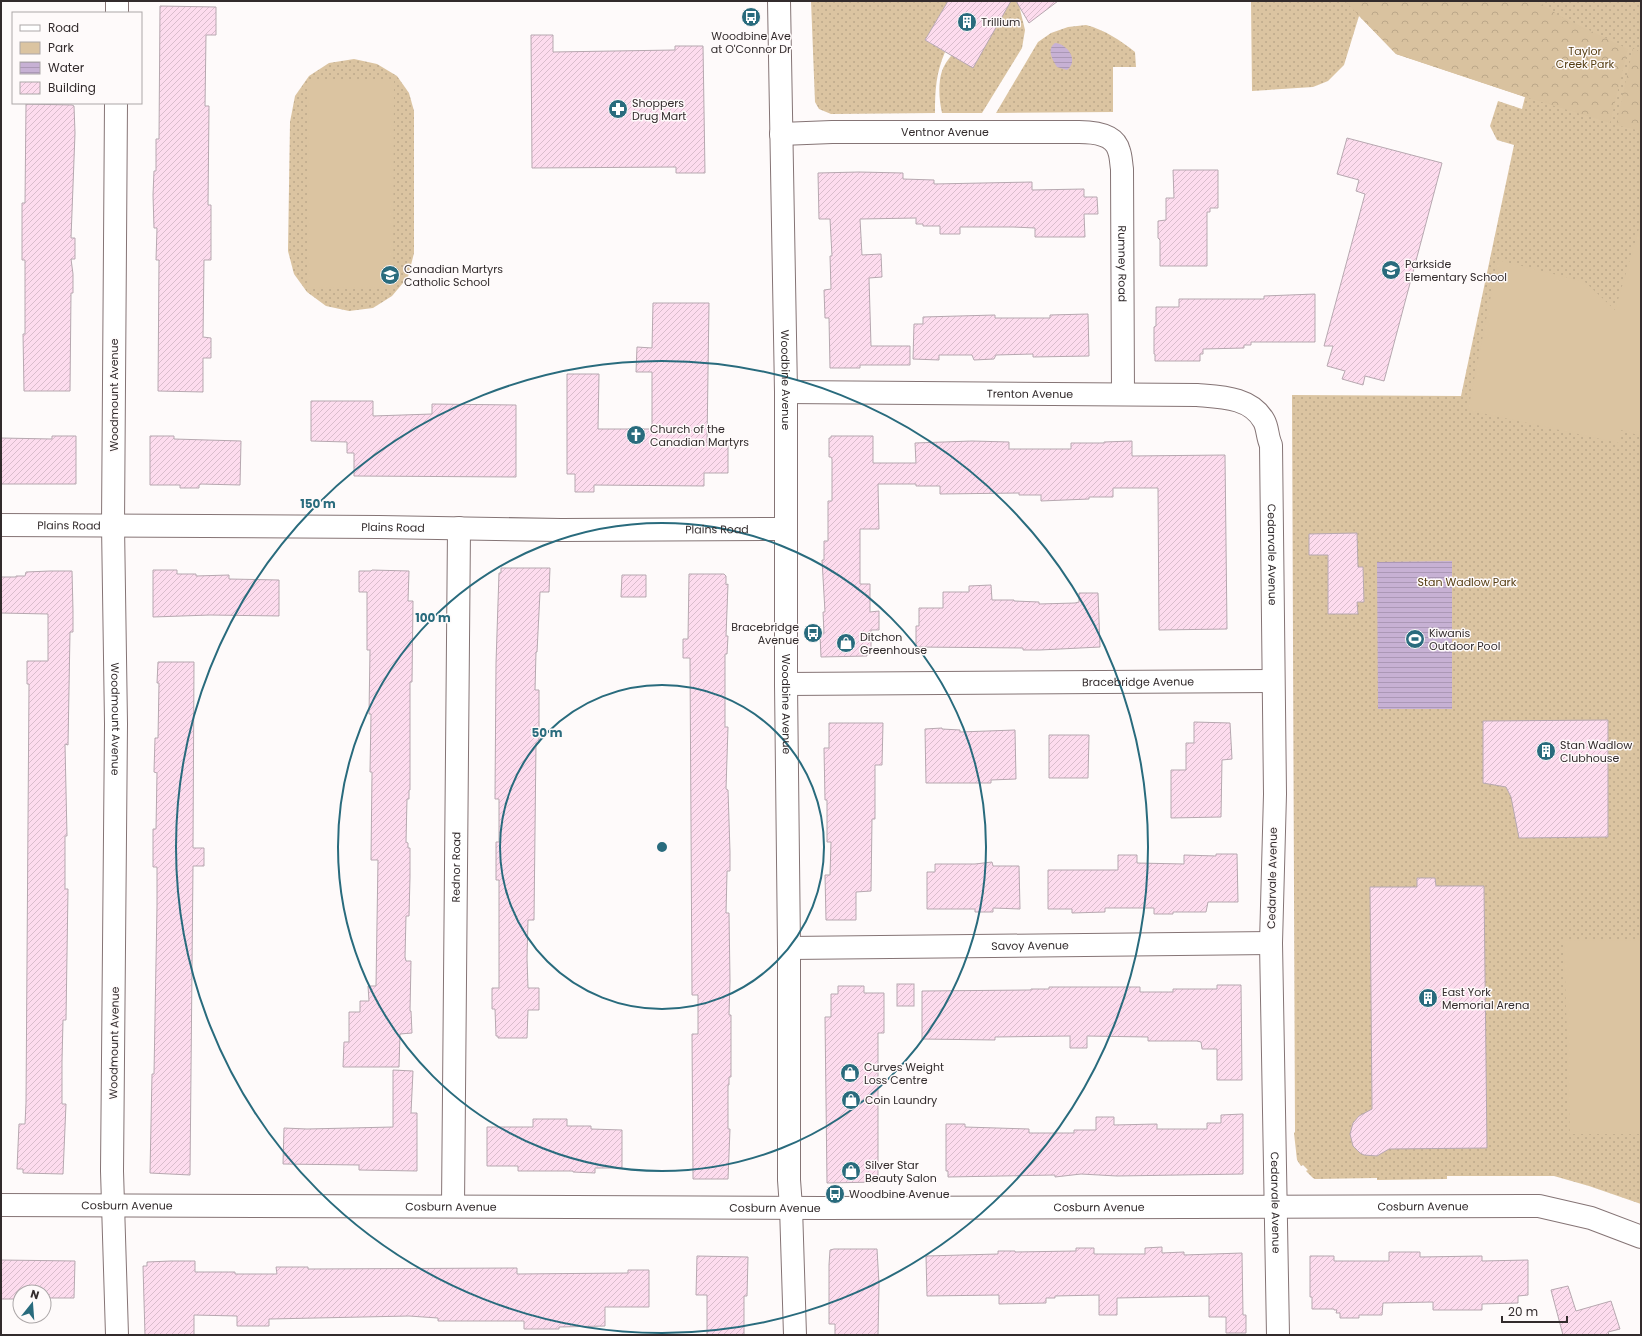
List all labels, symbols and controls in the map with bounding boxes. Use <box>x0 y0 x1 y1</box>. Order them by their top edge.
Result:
bus stop icon: Woodbine Ave at O'Connor Dr <box>740 6 762 28</box>
building icon: Trillium <box>956 11 978 33</box>
legend <box>12 12 142 104</box>
place label: Trillium <box>981 14 1020 30</box>
text: Road <box>48 19 79 36</box>
place label: Woodbine Ave at O'Connor Dr <box>711 28 791 57</box>
text: Park <box>48 39 75 56</box>
park label: Taylor Creek Park <box>1556 43 1615 72</box>
text: Water <box>48 59 85 76</box>
text: Building <box>48 79 96 96</box>
place label: Shoppers Drug Mart <box>632 95 686 124</box>
pharmacy icon: Shoppers Drug Mart <box>607 98 629 120</box>
street label: Ventnor Avenue <box>901 124 989 140</box>
street label: Rumney Road <box>1114 226 1131 302</box>
place label: Parkside Elementary School <box>1405 256 1507 285</box>
school or university icon: Parkside Elementary School <box>1380 259 1402 281</box>
place label: Canadian Martyrs Catholic School <box>404 261 503 290</box>
school or university icon: Canadian Martyrs Catholic School <box>379 264 401 286</box>
street label: Woodbine Avenue <box>777 330 794 430</box>
street label: Woodmount Avenue <box>106 338 122 451</box>
street label: Trenton Avenue <box>987 385 1073 402</box>
place label: Church of the Canadian Martyrs <box>650 421 749 450</box>
church icon: Church of the Canadian Martyrs <box>625 424 647 446</box>
text: 150 m <box>300 495 336 512</box>
street label: Cedarvale Avenue <box>1264 504 1281 606</box>
street label: Plains Road <box>37 517 101 534</box>
street label: Plains Road <box>361 519 425 536</box>
street label: Plains Road <box>685 521 749 537</box>
park label: Stan Wadlow Park <box>1418 574 1517 590</box>
text: 100 m <box>415 609 451 626</box>
place label: Bracebridge Avenue <box>731 619 799 648</box>
bus stop icon: Bracebridge Avenue <box>802 622 824 644</box>
place label: Kiwanis Outdoor Pool <box>1429 625 1500 654</box>
sports icon: Kiwanis Outdoor Pool <box>1404 628 1426 650</box>
place label: Ditchon Greenhouse <box>860 629 927 658</box>
shop icon: Ditchon Greenhouse <box>835 632 857 654</box>
street label: Woodbine Avenue <box>778 654 795 754</box>
street label: Woodmount Avenue <box>107 662 124 776</box>
street label: Bracebridge Avenue <box>1082 673 1194 690</box>
text: 50 m <box>532 724 563 741</box>
place label: Stan Wadlow Clubhouse <box>1560 737 1632 766</box>
building icon: Stan Wadlow Clubhouse <box>1535 740 1557 762</box>
street label: Cedarvale Avenue <box>1263 827 1281 929</box>
street label: Rednor Road <box>448 832 464 902</box>
centre of rings <box>655 840 669 854</box>
street label: Savoy Avenue <box>991 937 1069 954</box>
place label: East York Memorial Arena <box>1442 984 1529 1013</box>
street label: Woodmount Avenue <box>105 986 123 1100</box>
building icon: East York Memorial Arena <box>1417 987 1439 1009</box>
place label: Curves Weight Loss Centre <box>864 1059 944 1088</box>
shop icon: Curves Weight Loss Centre <box>839 1062 861 1084</box>
shop icon: Coin Laundry <box>840 1089 862 1111</box>
place label: Coin Laundry <box>865 1092 938 1108</box>
street label: Cedarvale Avenue <box>1267 1152 1285 1254</box>
place label: Silver Star Beauty Salon <box>865 1157 937 1186</box>
shop icon: Silver Star Beauty Salon <box>840 1160 862 1182</box>
bus stop icon: Woodbine Avenue <box>824 1183 846 1205</box>
place label: Woodbine Avenue <box>849 1186 950 1202</box>
street label: Cosburn Avenue <box>81 1197 173 1214</box>
street label: Cosburn Avenue <box>405 1198 497 1215</box>
street label: Cosburn Avenue <box>1377 1198 1469 1214</box>
street label: Cosburn Avenue <box>1053 1199 1145 1215</box>
street label: Cosburn Avenue <box>729 1200 821 1216</box>
north arrow <box>12 1284 52 1324</box>
text: N <box>29 1286 41 1303</box>
scale bar <box>1502 1298 1567 1324</box>
text: 20 m <box>1508 1303 1538 1320</box>

